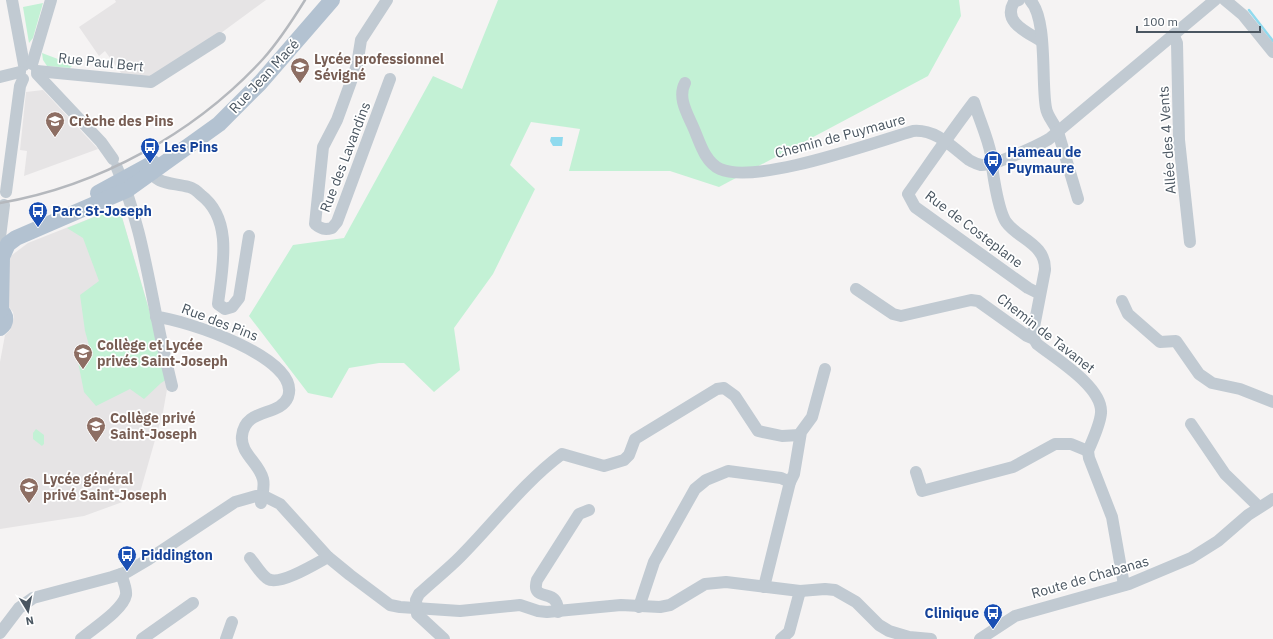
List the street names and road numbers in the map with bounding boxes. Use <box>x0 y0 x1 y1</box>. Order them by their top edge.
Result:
street label: Rue Jean Macé <box>225 35 303 117</box>
street label: Rue Paul Bert <box>57 49 145 75</box>
street label: Allée des 4 Vents <box>1154 85 1180 195</box>
street label: Rue des Lavandins <box>316 99 374 215</box>
street label: Chemin de Puymaure <box>773 110 907 162</box>
street label: Rue de Costeplane <box>922 186 1027 272</box>
street label: Chemin de Tavanet <box>993 289 1099 377</box>
street label: Rue des Pins <box>179 299 261 345</box>
street label: Route de Chabanas <box>1029 552 1151 602</box>

